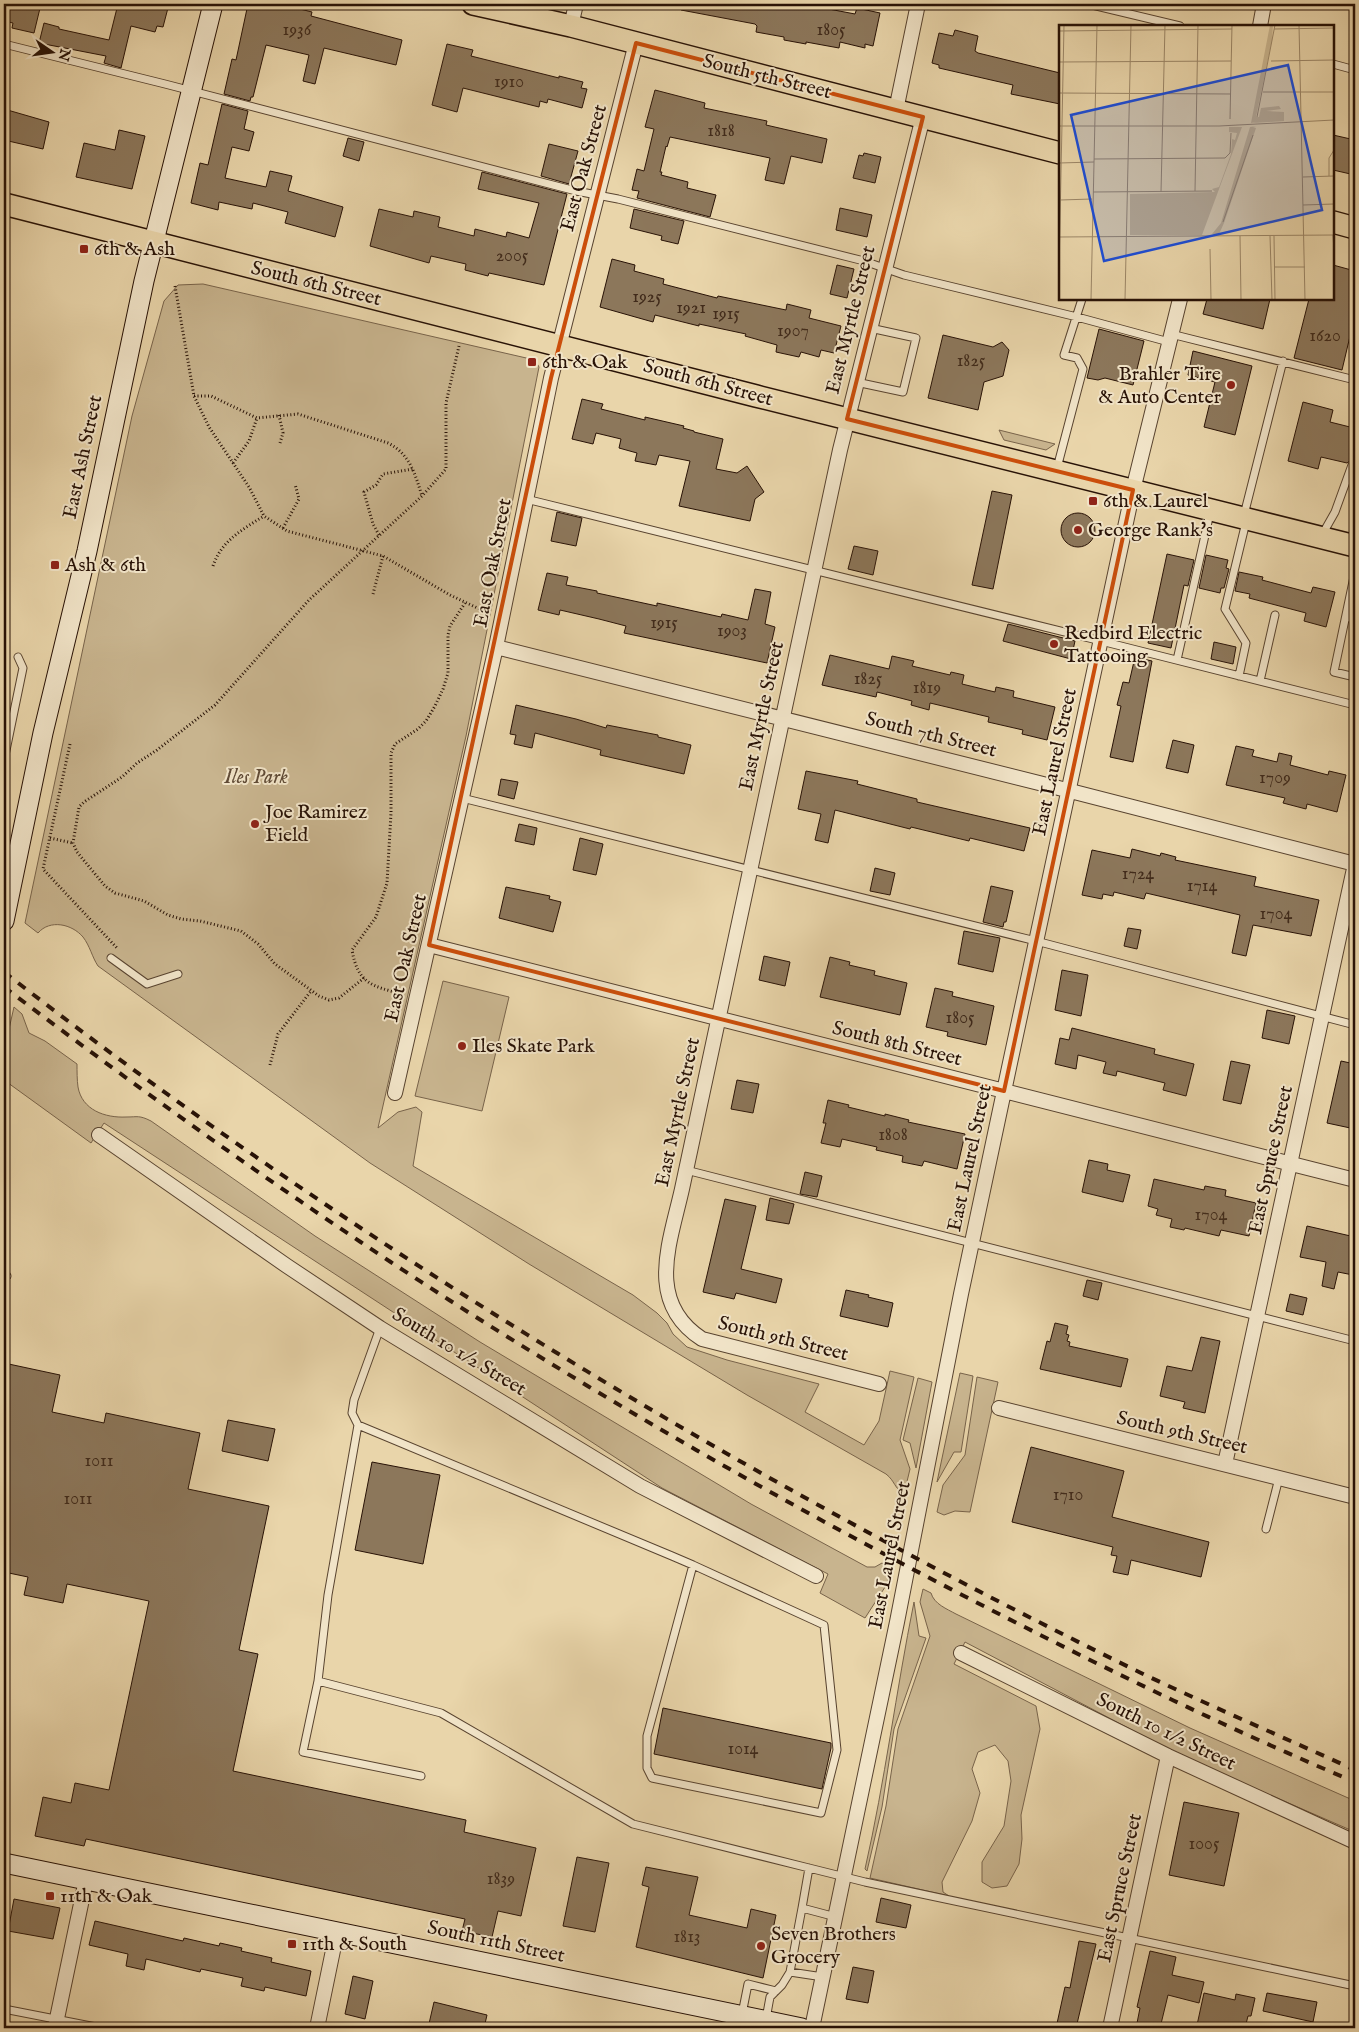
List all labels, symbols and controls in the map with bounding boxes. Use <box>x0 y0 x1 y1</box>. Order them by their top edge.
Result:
house number: 1936 <box>283 19 312 42</box>
house number: 1805 <box>816 19 846 42</box>
inset map <box>1059 25 1334 300</box>
north arrow <box>28 28 78 78</box>
text: N <box>54 46 74 63</box>
street label: South 5th Street <box>700 49 834 105</box>
house number: 1910 <box>494 71 524 94</box>
street label: East Oak Street <box>555 101 613 234</box>
house number: 1818 <box>707 120 735 143</box>
place label: 6th & Ash <box>94 237 175 262</box>
marker: 6th & Ash <box>78 243 90 255</box>
street label: East Myrtle Street <box>821 243 882 397</box>
house number: 2005 <box>496 245 529 268</box>
street label: South 6th Street <box>248 256 384 312</box>
house number: 1925 <box>632 286 662 309</box>
house number: 1921 <box>676 297 706 320</box>
house number: 1915 <box>712 303 740 326</box>
house number: 1907 <box>777 320 809 343</box>
house number: 1620 <box>1309 325 1341 348</box>
place label: 6th & Oak <box>542 350 628 375</box>
house number: 1825 <box>957 350 986 373</box>
street label: South 6th Street <box>640 354 776 412</box>
marker: 6th & Oak <box>526 356 538 368</box>
place label: Brahler Tire & Auto Center <box>1098 362 1222 410</box>
marker: Brahler Tire & Auto Center <box>1225 379 1237 391</box>
street label: East Ash Street <box>58 393 108 521</box>
place label: 6th & Laurel <box>1103 489 1208 514</box>
marker: 6th & Laurel <box>1087 495 1099 507</box>
street label: East Oak Street <box>468 496 518 630</box>
place label: George Rank's <box>1088 518 1213 543</box>
marker: George Rank's <box>1072 524 1084 536</box>
place label: Ash & 6th <box>64 553 146 578</box>
marker: Ash & 6th <box>49 559 61 571</box>
house number: 1915 <box>650 612 678 635</box>
house number: 1903 <box>717 620 747 643</box>
place label: Redbird Electric Tattooing <box>1064 621 1202 669</box>
marker: Redbird Electric Tattooing <box>1048 638 1060 650</box>
street label: East Myrtle Street <box>734 639 790 793</box>
house number: 1825 <box>854 668 883 691</box>
house number: 1819 <box>913 677 941 700</box>
street label: East Laurel Street <box>1027 686 1083 838</box>
street label: South 7th Street <box>863 707 999 763</box>
park label: Iles Park <box>223 765 288 790</box>
house number: 1709 <box>1259 767 1291 790</box>
place label: Joe Ramirez Field <box>263 800 367 848</box>
marker: Joe Ramirez Field <box>249 818 261 830</box>
house number: 1724 <box>1122 863 1154 886</box>
house number: 1714 <box>1187 875 1218 898</box>
street label: East Oak Street <box>379 891 433 1025</box>
house number: 1704 <box>1260 903 1293 926</box>
house number: 1805 <box>945 1007 975 1030</box>
street label: South 8th Street <box>830 1016 964 1072</box>
place label: Iles Skate Park <box>472 1034 595 1059</box>
street label: East Myrtle Street <box>650 1035 706 1189</box>
marker: Iles Skate Park <box>456 1040 468 1052</box>
street label: East Laurel Street <box>942 1082 998 1234</box>
street label: East Spruce Street <box>1243 1083 1299 1237</box>
house number: 1808 <box>878 1124 908 1147</box>
house number: 1704 <box>1195 1204 1228 1227</box>
street label: South 10 1/2 Street <box>387 1302 531 1402</box>
street label: South 9th Street <box>715 1311 851 1367</box>
street label: South 9th Street <box>1114 1406 1250 1460</box>
house number: 1011 <box>85 1450 113 1473</box>
street label: East Laurel Street <box>863 1479 917 1631</box>
house number: 1710 <box>1053 1484 1083 1507</box>
house number: 1011 <box>64 1488 92 1511</box>
street label: South 10 1/2 Street <box>1092 1687 1240 1777</box>
house number: 1014 <box>728 1738 759 1761</box>
street label: East Spruce Street <box>1092 1811 1148 1965</box>
house number: 1005 <box>1189 1833 1220 1856</box>
house number: 1839 <box>487 1868 515 1891</box>
place label: 11th & Oak <box>60 1884 152 1909</box>
marker: 11th & Oak <box>44 1890 56 1902</box>
street label: South 11th Street <box>425 1915 567 1969</box>
place label: Seven Brothers Grocery <box>771 1922 896 1970</box>
house number: 1813 <box>673 1926 701 1949</box>
place label: 11th & South <box>302 1932 407 1957</box>
marker: 11th & South <box>286 1938 298 1950</box>
marker: Seven Brothers Grocery <box>755 1940 767 1952</box>

